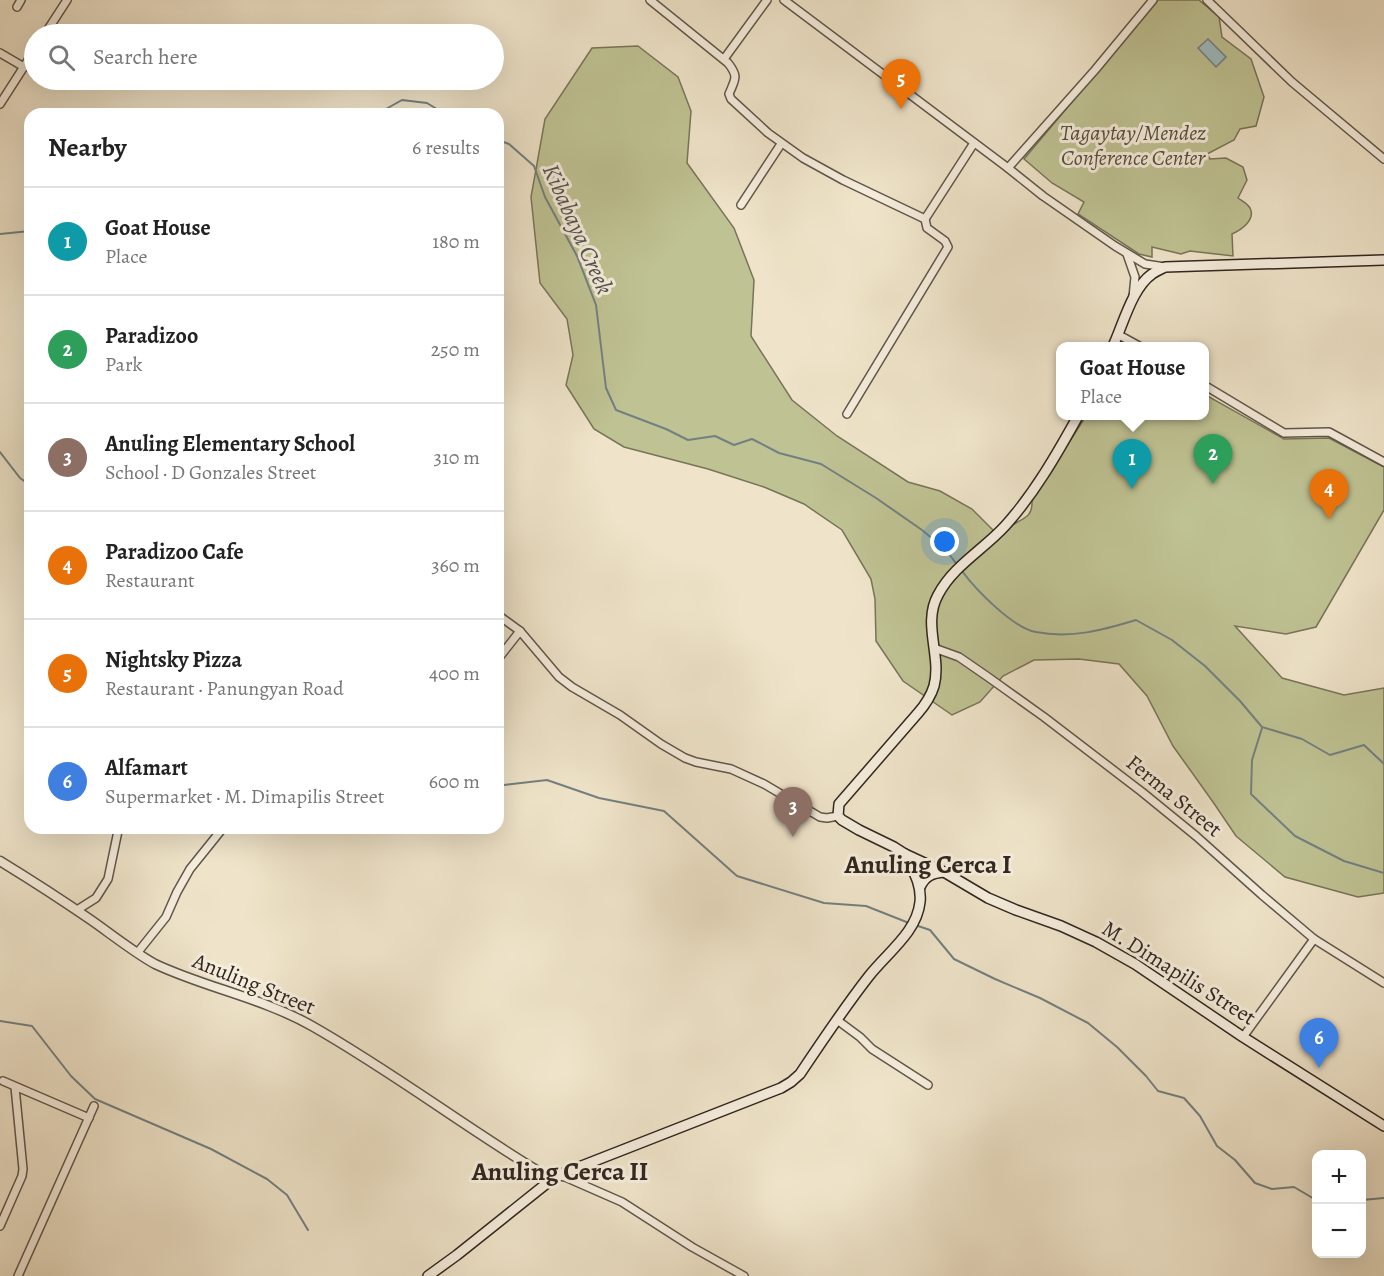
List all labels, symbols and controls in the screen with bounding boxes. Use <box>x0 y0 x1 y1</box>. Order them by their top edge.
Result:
search box <box>24 24 504 90</box>
icon: search <box>45 41 78 74</box>
text: Search here <box>93 42 198 72</box>
pin: 5 <box>882 60 920 109</box>
park label: Tagaytay/Mendez Conference Center <box>1060 118 1206 173</box>
text: Nearby <box>48 130 127 165</box>
text: 6 results <box>412 134 480 161</box>
water label: Kibabaya Creek <box>535 159 621 300</box>
text: Goat House <box>105 213 211 243</box>
text: 1 <box>64 228 71 255</box>
text: 180 m <box>432 228 480 255</box>
text: Place <box>105 243 147 270</box>
text: Paradizoo <box>105 321 198 351</box>
text: 2 <box>63 336 72 363</box>
text: 250 m <box>431 336 480 363</box>
popup <box>1056 342 1209 420</box>
text: Park <box>105 351 143 378</box>
text: Goat House <box>1080 353 1185 383</box>
text: Place <box>1080 383 1122 410</box>
text: Anuling Elementary School <box>105 429 355 459</box>
pin: 2 <box>1194 434 1232 484</box>
pin: 1 <box>1112 440 1152 489</box>
text: 3 <box>63 444 72 471</box>
text: 310 m <box>434 444 480 471</box>
text: School · D Gonzales Street <box>105 459 316 486</box>
pin: 4 <box>1310 470 1348 519</box>
your location <box>930 527 959 556</box>
text: Paradizoo Cafe <box>105 537 244 567</box>
text: 4 <box>63 552 72 579</box>
text: 360 m <box>431 552 480 579</box>
text: Restaurant <box>105 567 195 594</box>
text: Nightsky Pizza <box>105 645 242 675</box>
text: 5 <box>63 660 72 687</box>
text: 400 m <box>429 660 480 687</box>
text: Restaurant · Panungyan Road <box>105 675 344 702</box>
street label: Ferma Street <box>1120 748 1228 844</box>
text: Alfamart <box>105 753 188 783</box>
text: 6 <box>63 768 72 795</box>
text: 600 m <box>429 768 480 795</box>
text: Supermarket · M. Dimapilis Street <box>105 783 384 810</box>
pin: 3 <box>774 788 812 837</box>
district label: Anuling Cerca I <box>844 847 1011 882</box>
street label: M. Dimapilis Street <box>1096 914 1262 1032</box>
street label: Anuling Street <box>187 945 320 1022</box>
pin: 6 <box>1300 1018 1338 1068</box>
map controls <box>1312 1150 1366 1258</box>
button: + <box>1312 1150 1366 1204</box>
district label: Anuling Cerca II <box>471 1154 648 1189</box>
button: − <box>1312 1204 1366 1258</box>

